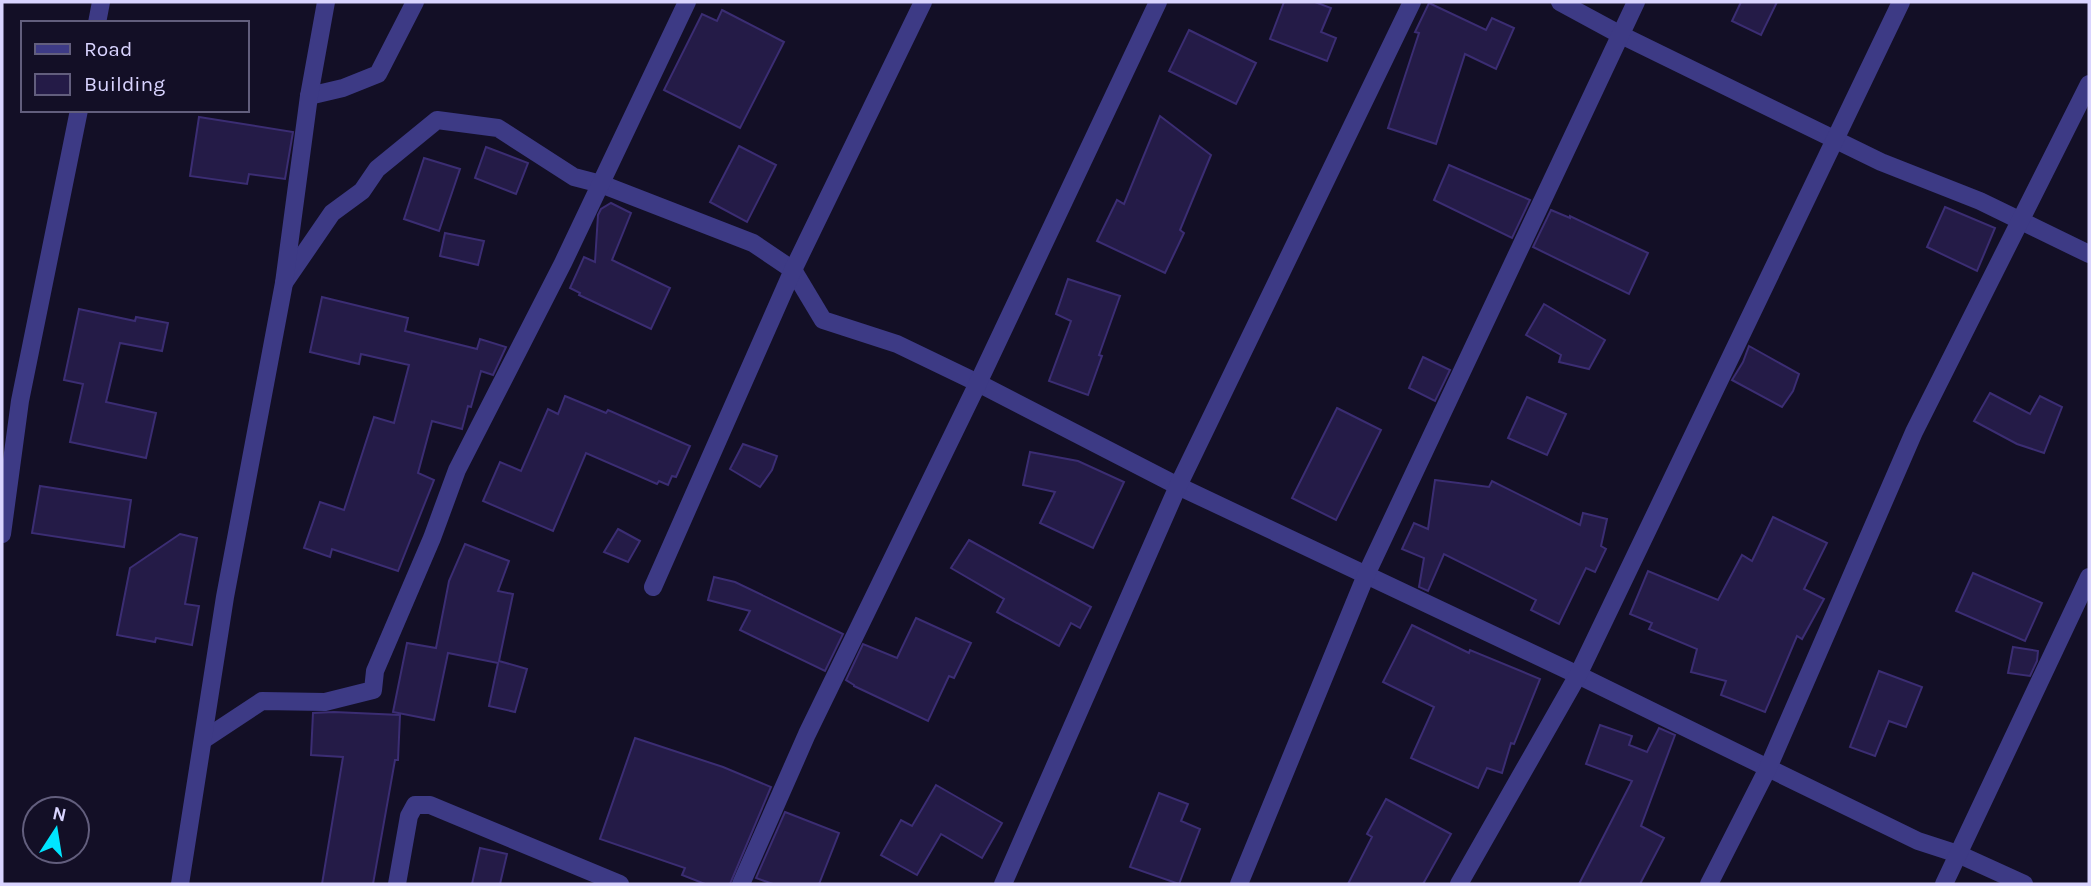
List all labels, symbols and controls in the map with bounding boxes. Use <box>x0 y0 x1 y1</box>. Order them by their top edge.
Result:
legend <box>21 21 248 112</box>
text: Road <box>84 37 132 61</box>
text: Building <box>84 72 165 96</box>
north arrow <box>21 795 91 865</box>
text: N <box>50 802 68 827</box>

